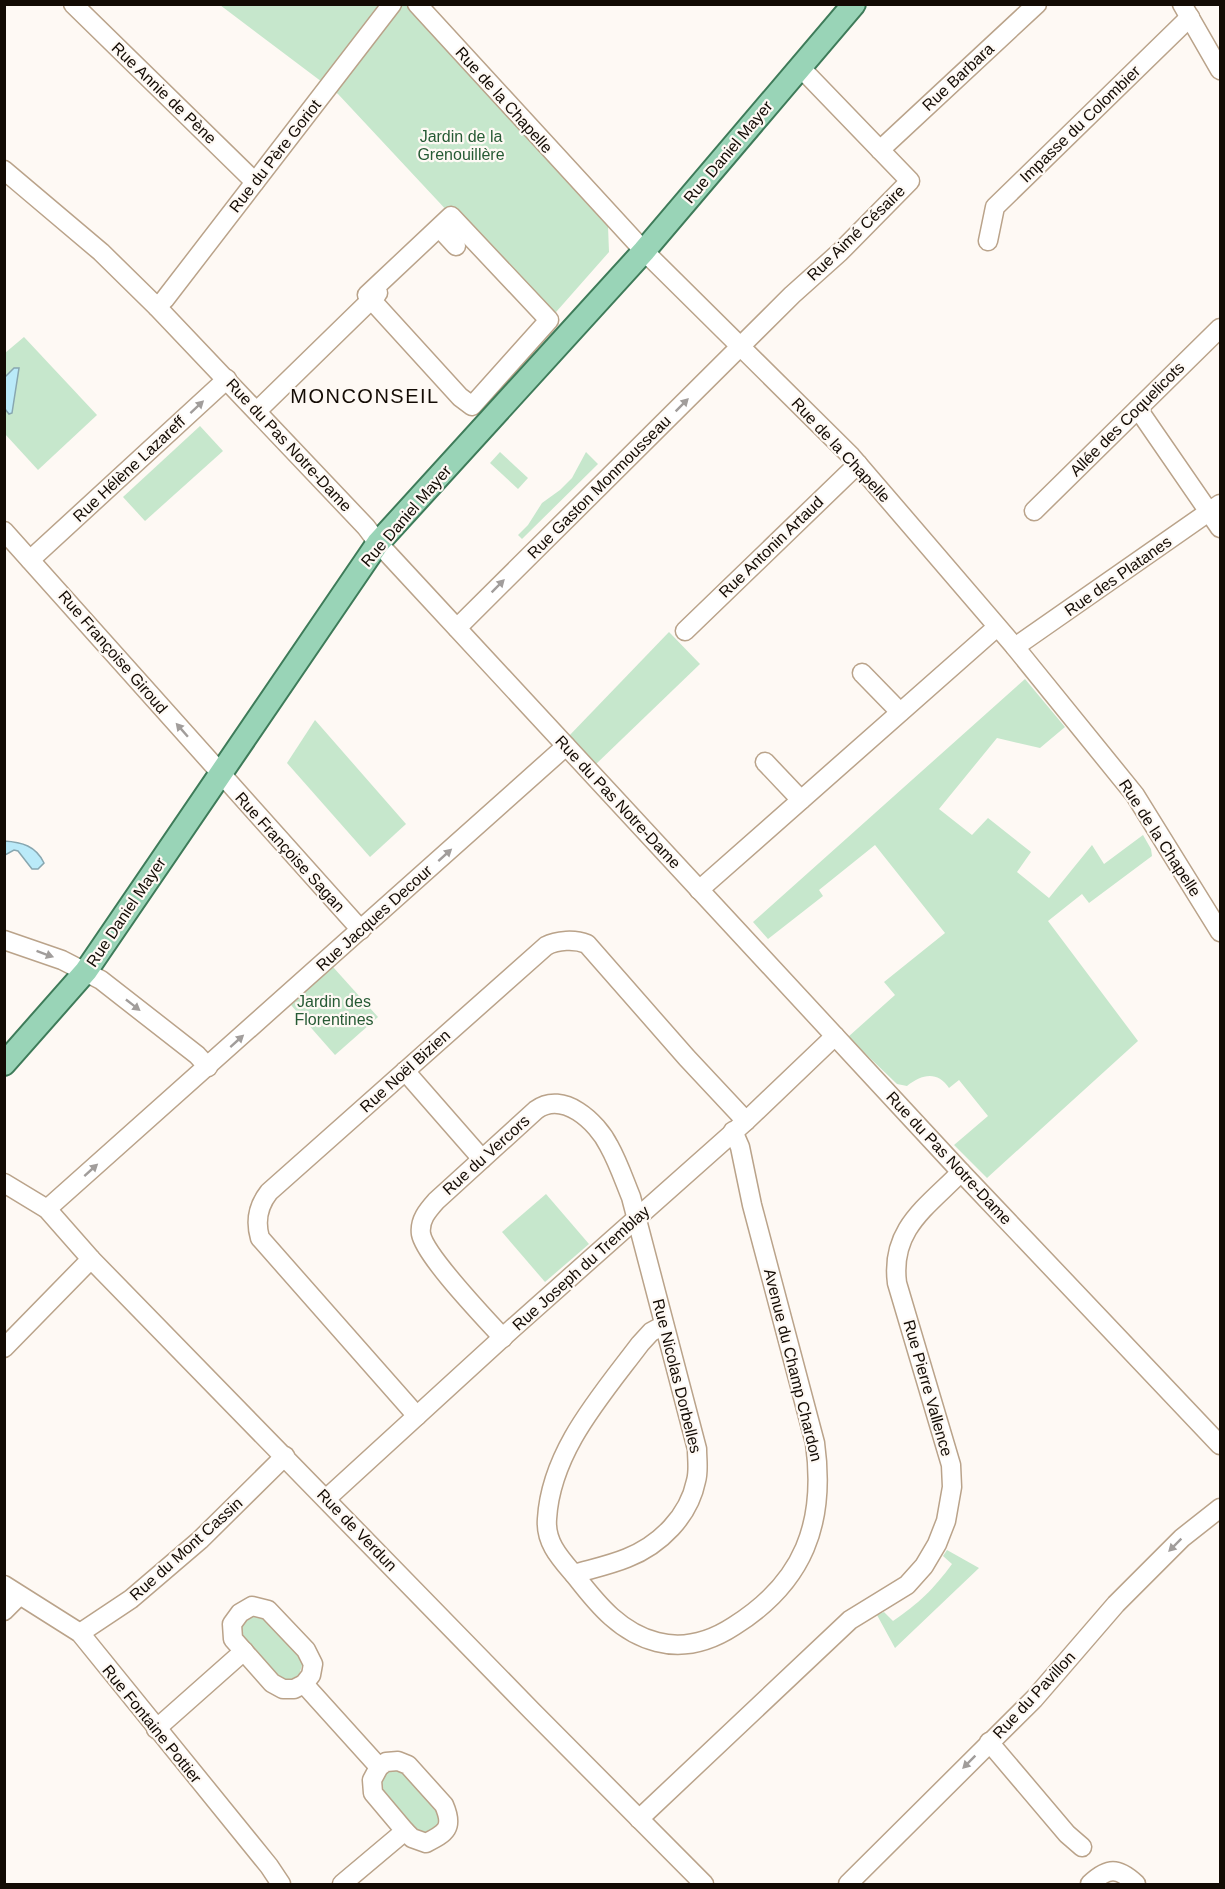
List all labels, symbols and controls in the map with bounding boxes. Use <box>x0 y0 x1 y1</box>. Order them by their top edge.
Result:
street label: Rue Annie de Pène <box>109 39 220 147</box>
street label: Rue Barbara <box>919 40 997 114</box>
street label: Rue de la Chapelle <box>452 44 556 156</box>
street label: Impasse du Colombier <box>1017 62 1144 186</box>
street label: Rue du Père Goriot <box>226 96 324 216</box>
street label: Rue Daniel Mayer <box>680 97 776 207</box>
park label: Jardin de la Grenouillère <box>417 128 505 163</box>
street label: Rue Aimé Césaire <box>804 182 908 284</box>
street label: Allée des Coquelicots <box>1067 359 1187 479</box>
street label: Rue du Pas Notre-Dame <box>223 375 355 515</box>
district label: MONCONSEIL <box>290 385 440 407</box>
street label: Rue de la Chapelle <box>788 394 894 506</box>
one-way arrow <box>674 398 688 412</box>
one-way arrow <box>190 400 204 414</box>
street label: Rue Hélène Lazareff <box>70 412 189 525</box>
street label: Rue Gaston Monmousseau <box>524 412 674 562</box>
street label: Rue Daniel Mayer <box>358 462 455 570</box>
street label: Rue Antonin Artaud <box>716 493 826 601</box>
street label: Rue des Platanes <box>1061 533 1175 619</box>
one-way arrow <box>491 580 505 594</box>
street label: Rue Françoise Giroud <box>55 587 171 717</box>
one-way arrow <box>175 722 188 738</box>
street label: Rue du Pas Notre-Dame <box>552 732 684 872</box>
street label: Rue de la Chapelle <box>1116 776 1204 900</box>
street label: Rue Françoise Sagan <box>232 789 348 915</box>
one-way arrow <box>437 849 452 862</box>
street label: Rue Daniel Mayer <box>83 854 169 970</box>
street label: Rue Jacques Decour <box>313 861 436 974</box>
one-way arrow <box>37 950 55 960</box>
park label: Jardin des Florentines <box>294 993 374 1028</box>
one-way arrow <box>125 998 141 1011</box>
street label: Rue Noël Bizien <box>357 1026 453 1116</box>
one-way arrow <box>229 1034 244 1048</box>
street label: Rue du Pas Notre-Dame <box>883 1088 1015 1228</box>
street label: Rue du Vercors <box>439 1112 533 1198</box>
one-way arrow <box>83 1164 98 1177</box>
street label: Rue Joseph du Tremblay <box>509 1202 653 1334</box>
street label: Avenue du Champ Chardon <box>761 1267 825 1463</box>
street label: Rue Nicolas Dorbelles <box>650 1297 704 1455</box>
street label: Rue Pierre Vallence <box>900 1318 956 1458</box>
street label: Rue de Verdun <box>314 1486 400 1574</box>
street label: Rue du Mont Cassin <box>126 1494 246 1604</box>
one-way arrow <box>1169 1537 1183 1551</box>
street label: Rue du Pavillon <box>990 1648 1078 1742</box>
street label: Rue Fontaine Pottier <box>99 1662 205 1787</box>
one-way arrow <box>962 1755 976 1770</box>

